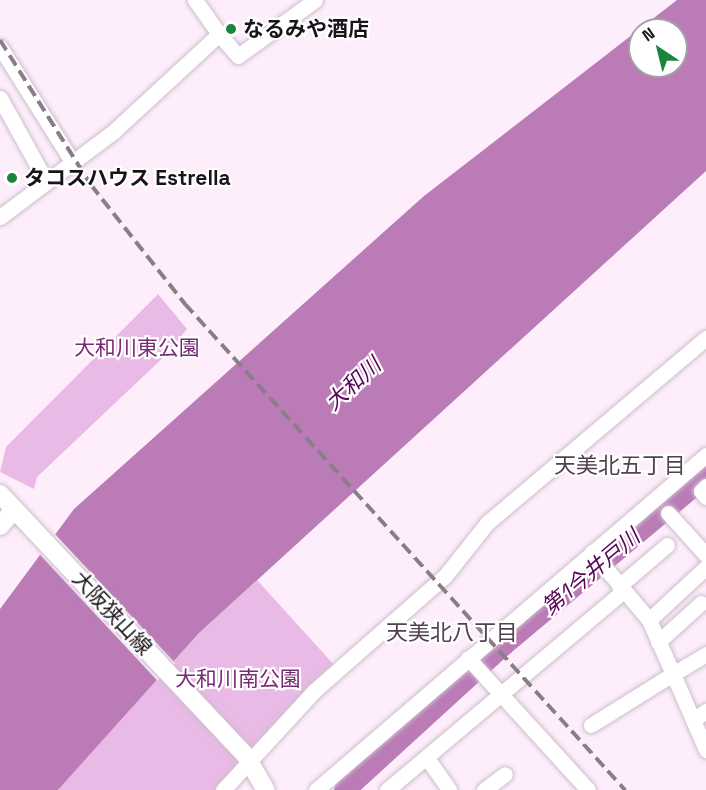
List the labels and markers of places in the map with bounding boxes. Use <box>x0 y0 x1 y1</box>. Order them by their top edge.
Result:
place label: なるみや酒店 <box>243 16 369 42</box>
marker: なるみや酒店 <box>224 22 238 36</box>
place label: タコスハウス Estrella <box>24 165 231 191</box>
marker: タコスハウス Estrella <box>5 171 19 185</box>

